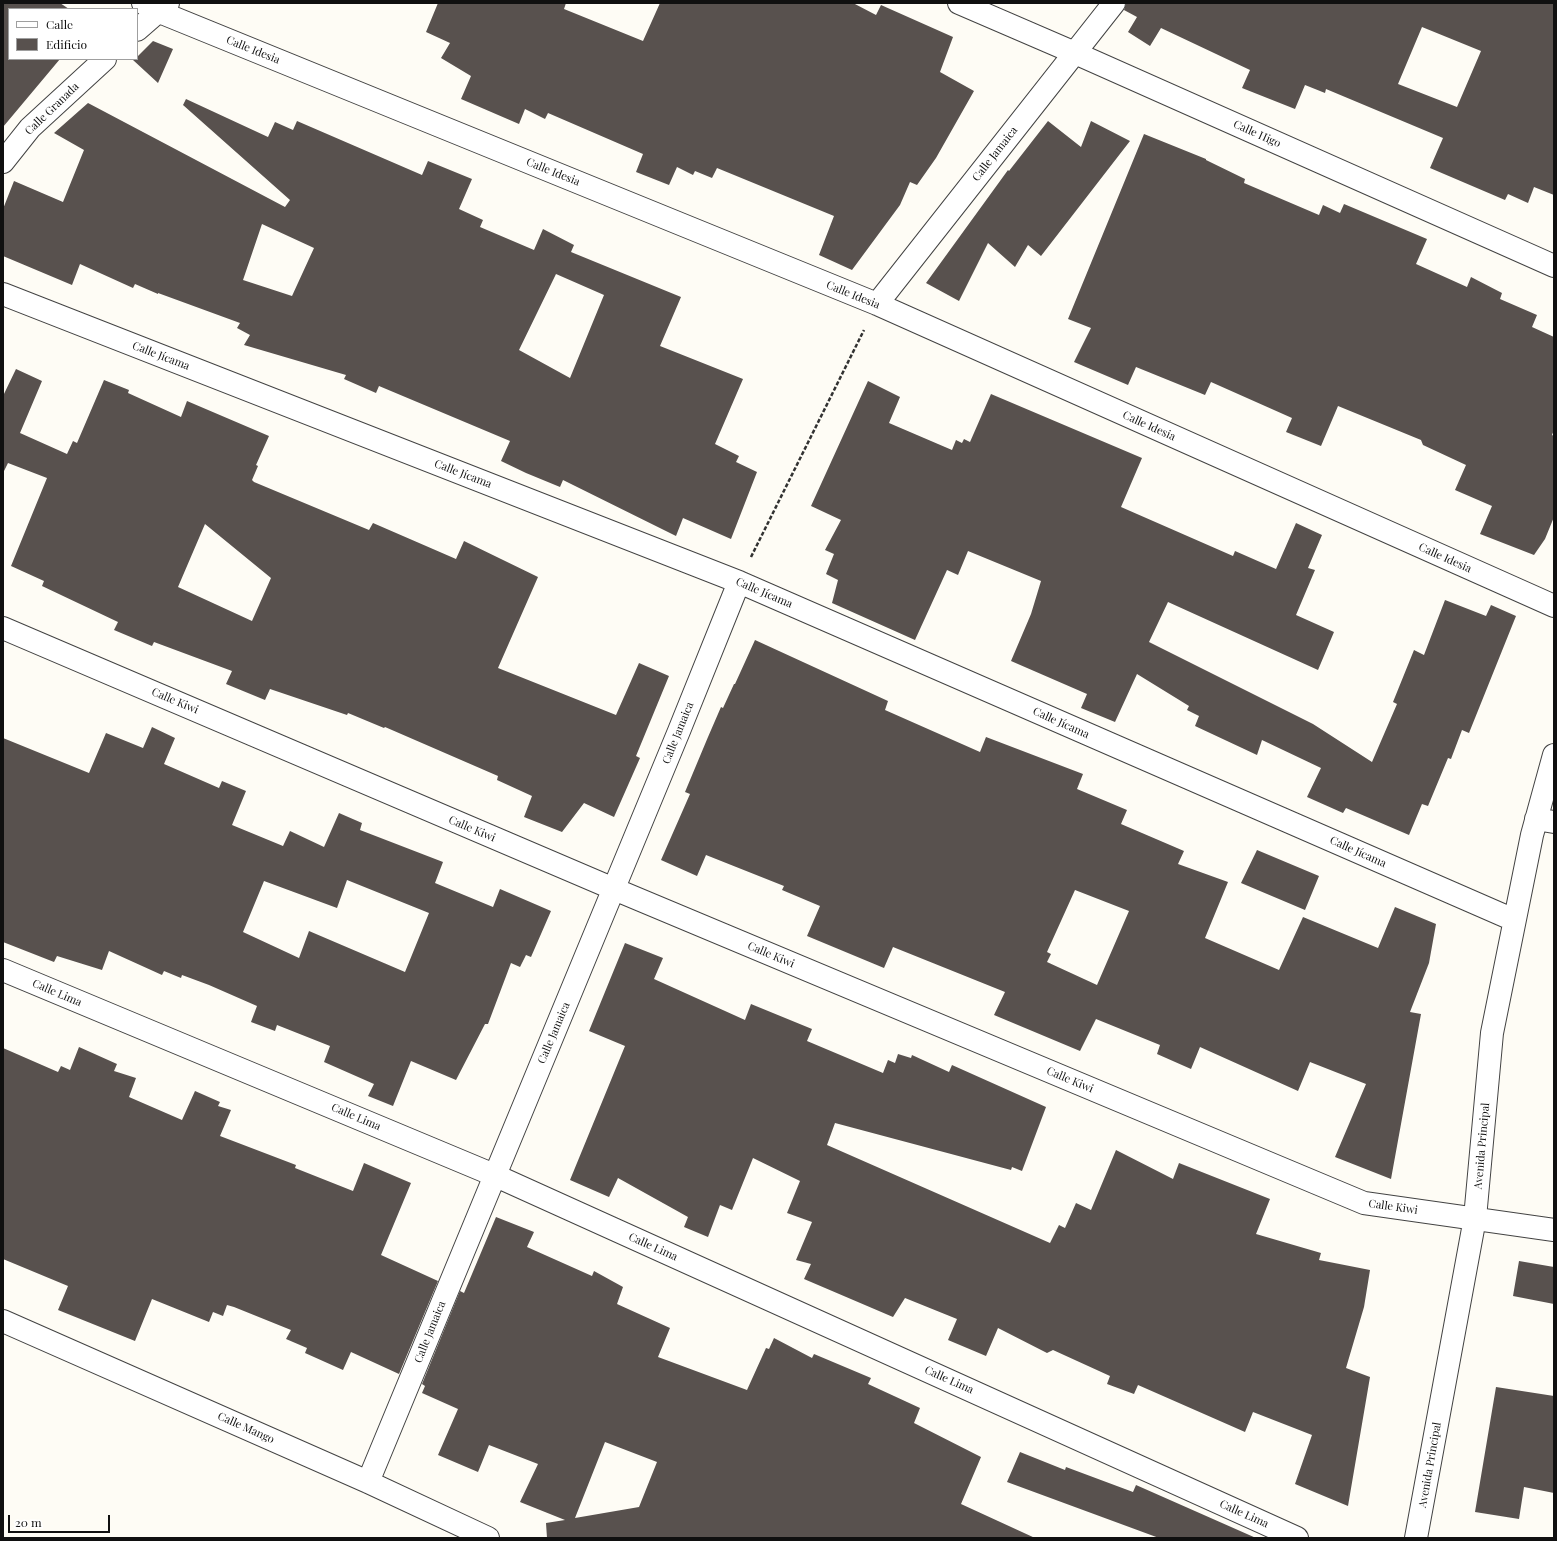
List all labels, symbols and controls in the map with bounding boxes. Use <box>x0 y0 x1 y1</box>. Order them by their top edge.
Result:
legend <box>8 8 138 60</box>
text: Calle <box>46 16 73 32</box>
street label: Calle Idesia <box>224 33 282 67</box>
text: Edificio <box>46 36 87 52</box>
street label: Calle Granada <box>22 80 82 138</box>
street label: Calle Higo <box>1231 118 1283 150</box>
street label: Calle Jamaica <box>970 124 1020 184</box>
street label: Calle Idesia <box>524 155 582 189</box>
street label: Calle Idesia <box>824 278 882 312</box>
street label: Calle Jícama <box>130 339 192 373</box>
street label: Calle Idesia <box>1120 408 1178 444</box>
street label: Calle Jícama <box>432 457 494 491</box>
street label: Calle Idesia <box>1416 540 1474 576</box>
street label: Calle Jícama <box>734 575 794 611</box>
street label: Calle Kiwi <box>150 685 200 717</box>
street label: Calle Jamaica <box>660 700 696 766</box>
street label: Calle Jícama <box>1031 705 1091 741</box>
street label: Calle Kiwi <box>447 813 497 845</box>
street label: Calle Jícama <box>1328 834 1388 870</box>
street label: Calle Kiwi <box>746 939 796 971</box>
street label: Calle Lima <box>30 977 84 1009</box>
street label: Calle Jamaica <box>535 1000 573 1066</box>
street label: Calle Kiwi <box>1045 1064 1095 1096</box>
street label: Calle Lima <box>329 1101 383 1133</box>
street label: Avenida Principal <box>1472 1102 1492 1190</box>
street label: Calle Kiwi <box>1367 1197 1419 1217</box>
street label: Calle Lima <box>626 1230 680 1264</box>
street label: Calle Jamaica <box>412 1299 448 1365</box>
street label: Calle Lima <box>922 1363 976 1397</box>
street label: Calle Mango <box>216 1410 276 1446</box>
street label: Avenida Principal <box>1416 1421 1444 1509</box>
street label: Calle Lima <box>1217 1497 1271 1531</box>
scale bar <box>10 1507 112 1533</box>
text: 20 m <box>15 1514 42 1530</box>

